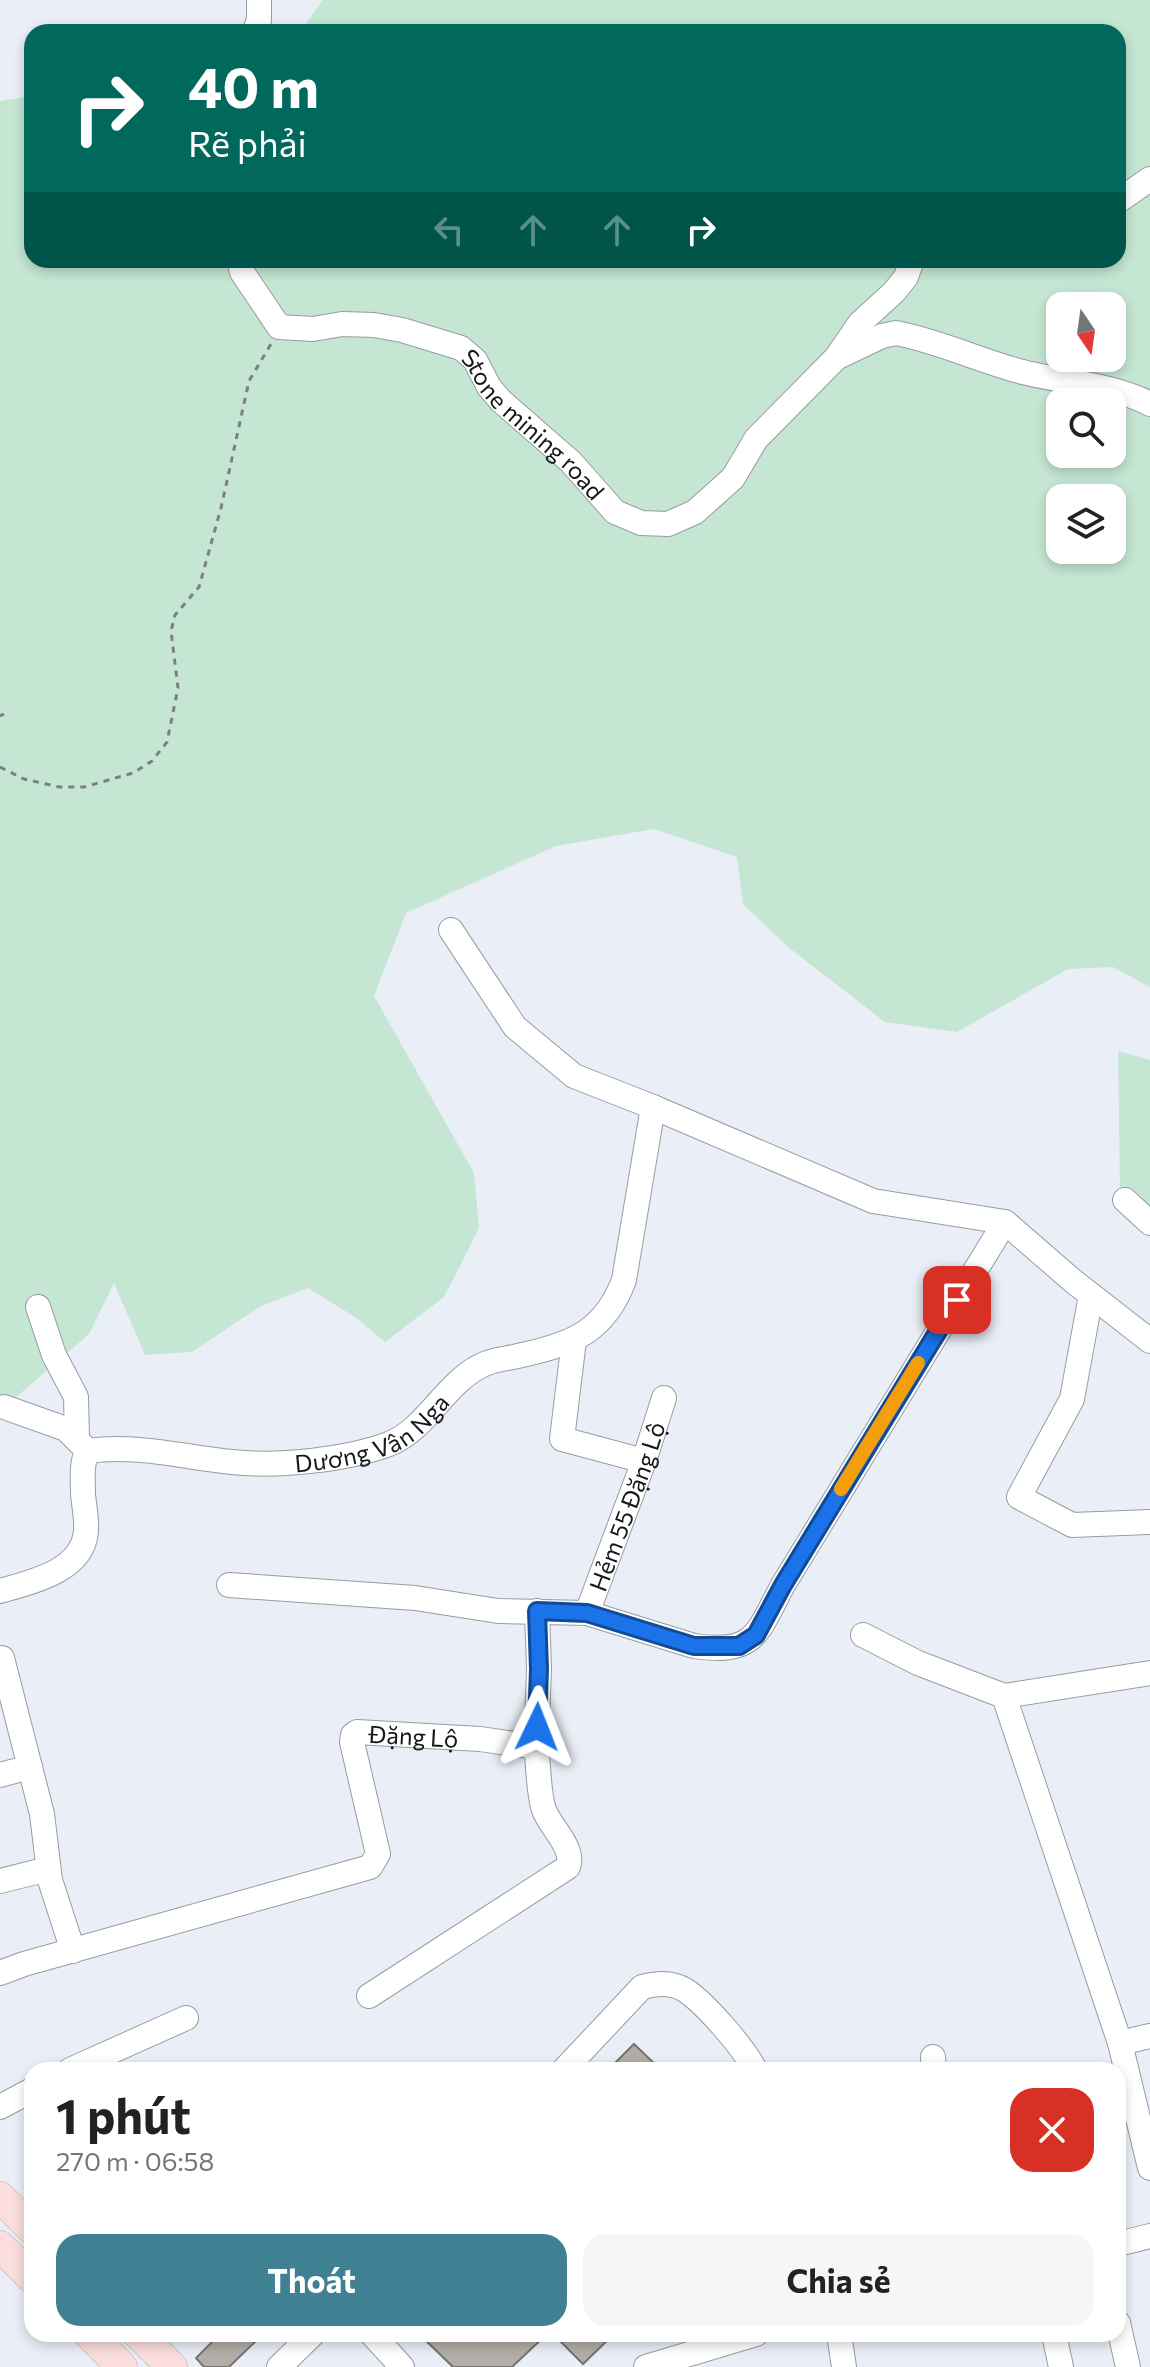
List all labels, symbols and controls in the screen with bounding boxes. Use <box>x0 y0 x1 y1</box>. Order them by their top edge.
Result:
text: 40 m <box>188 51 319 120</box>
icon: right <box>56 56 160 160</box>
text: Rẽ phải <box>188 120 307 164</box>
icon: left <box>427 208 471 252</box>
icon: ahead <box>511 208 555 252</box>
icon: ahead <box>595 208 639 252</box>
icon: right <box>679 208 723 252</box>
north arrow <box>1046 292 1126 372</box>
map controls <box>1046 292 1126 564</box>
street label: Stone mining road <box>457 342 611 505</box>
button: search <box>1046 388 1126 468</box>
button: layers <box>1046 484 1126 564</box>
pin <box>923 1266 991 1334</box>
icon: arrive <box>935 1278 979 1322</box>
street label: Dương Vân Nga <box>293 1387 454 1477</box>
street label: Hẻm 55 Đặng Lộ <box>582 1418 670 1595</box>
position arrow <box>495 1685 579 1769</box>
street label: Đặng Lộ <box>367 1718 459 1752</box>
text: 1 phút <box>56 2085 191 2144</box>
button: close <box>1010 2088 1094 2172</box>
text: 270 m · 06:58 <box>56 2145 214 2176</box>
button: Thoát <box>56 2234 567 2326</box>
button: Chia sẻ <box>583 2234 1094 2326</box>

